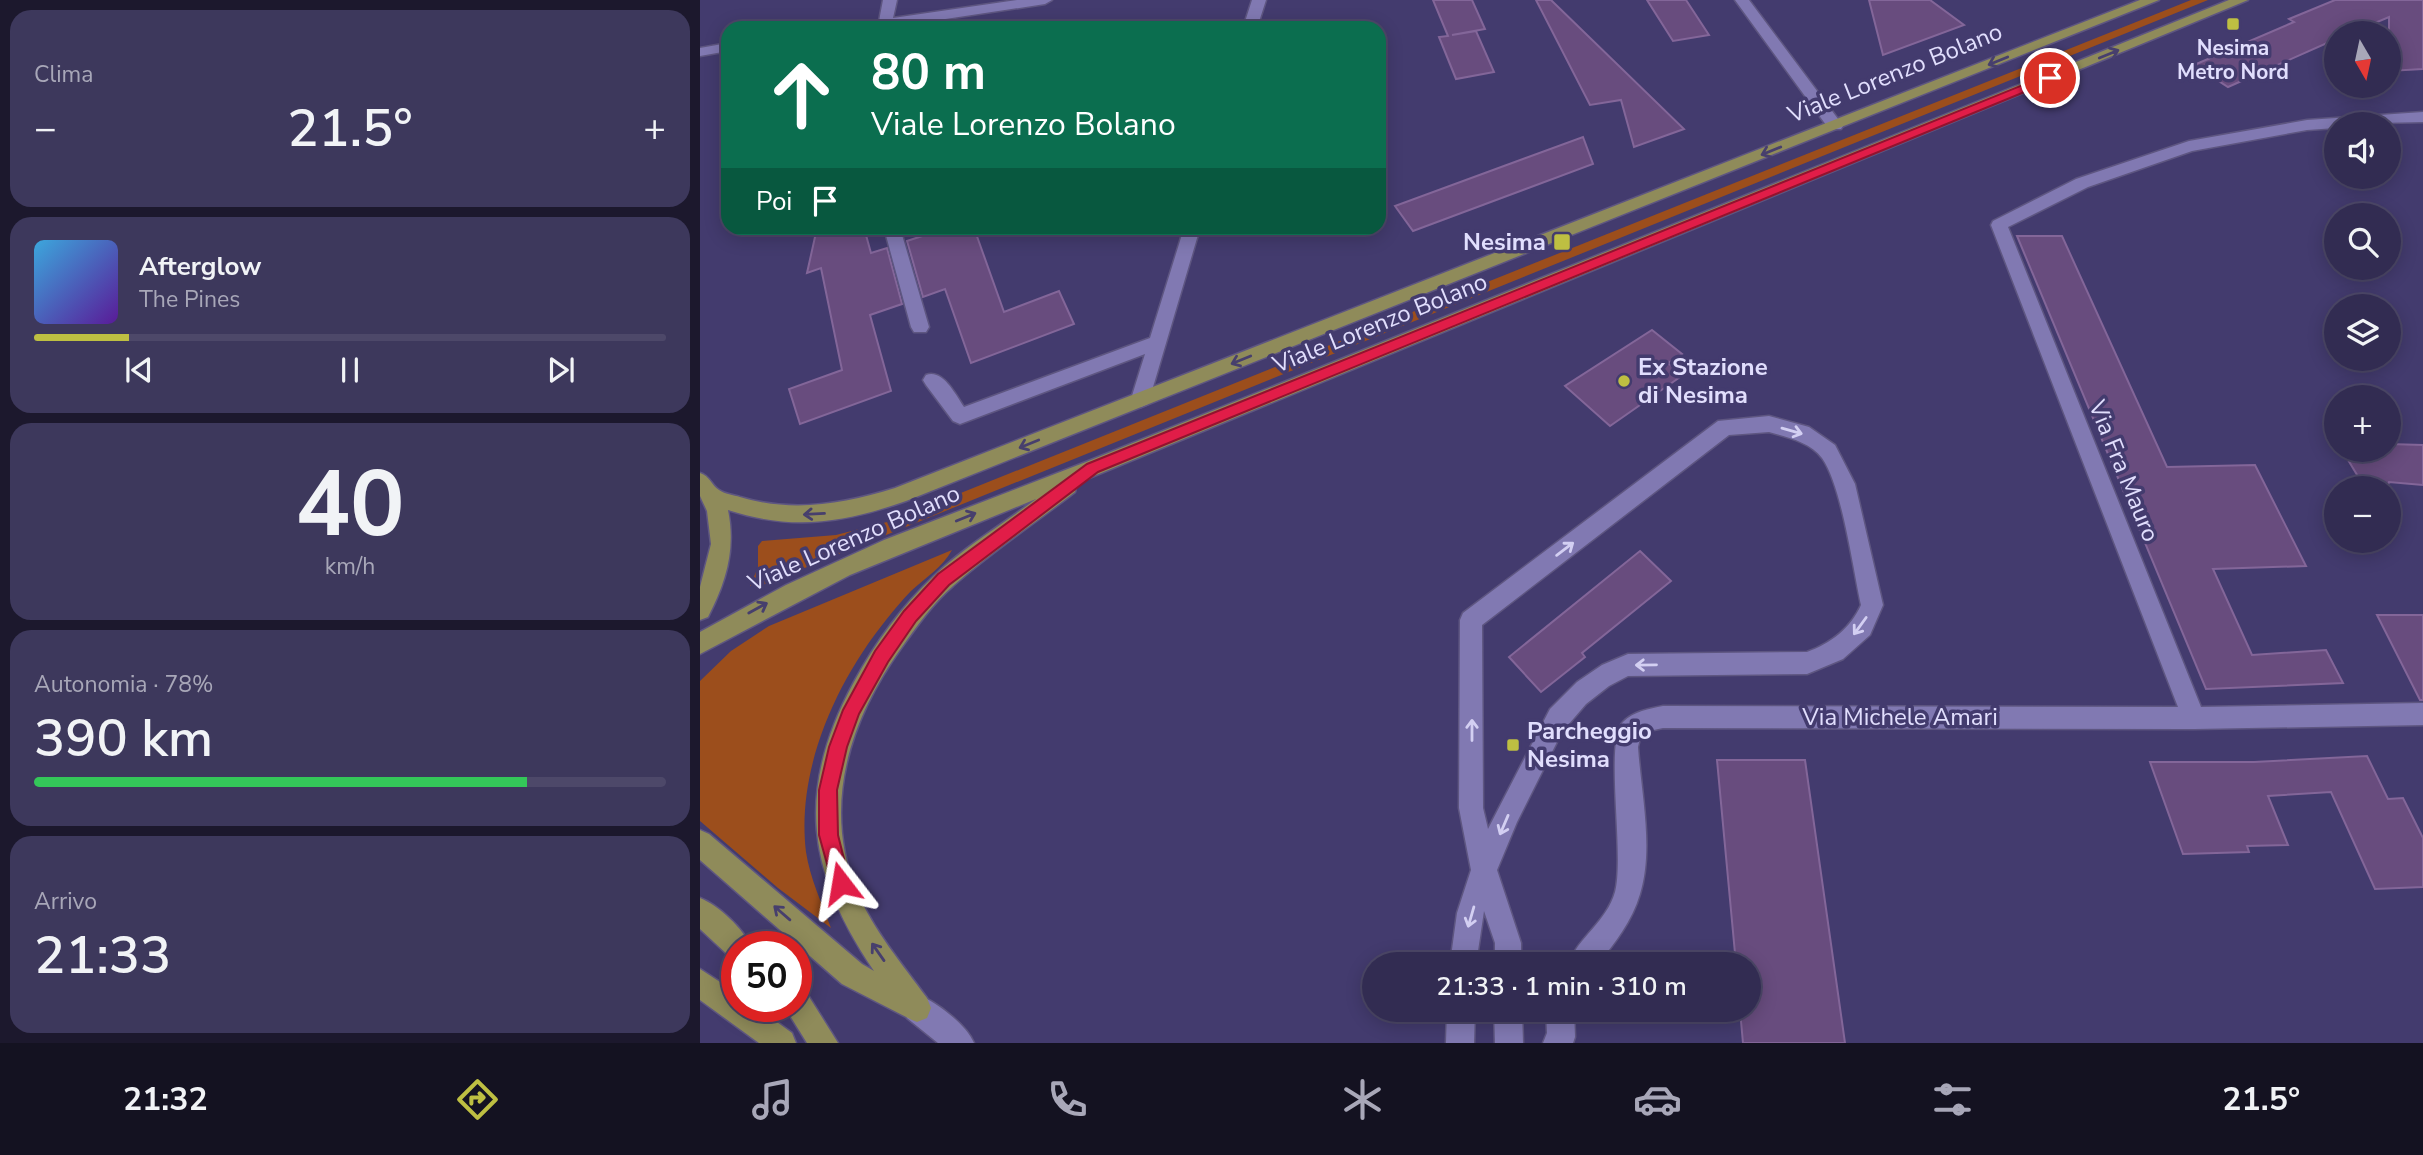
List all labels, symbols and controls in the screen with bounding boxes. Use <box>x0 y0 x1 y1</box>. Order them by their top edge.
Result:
street label: Viale Lorenzo Bolano <box>1782 15 2007 131</box>
marker: Nesima Metro Nord <box>2225 16 2241 32</box>
north arrow <box>2324 21 2401 98</box>
map controls <box>2324 21 2401 553</box>
place label: Nesima Metro Nord <box>2177 34 2289 86</box>
text: 80 m <box>871 39 986 106</box>
one-way arrow <box>2098 46 2119 59</box>
pin <box>2020 48 2080 108</box>
icon: ahead <box>756 49 847 140</box>
one-way arrow <box>1987 56 2009 69</box>
text: Clima <box>34 59 94 90</box>
icon: arrive <box>2031 59 2069 97</box>
text: 21.5° <box>287 93 413 164</box>
text: − <box>34 103 57 154</box>
text: + <box>643 103 666 154</box>
text: Viale Lorenzo Bolano <box>871 103 1176 146</box>
button: sound <box>2324 112 2401 189</box>
one-way arrow <box>1761 145 1783 158</box>
icon: arrive <box>806 182 844 220</box>
text: Poi <box>756 184 792 219</box>
button: search <box>2324 203 2401 280</box>
place label: Nesima <box>1463 226 1546 258</box>
marker: Nesima <box>1552 232 1572 252</box>
text: Afterglow <box>139 249 262 284</box>
street label: Viale Lorenzo Bolano <box>1267 265 1492 381</box>
text: The Pines <box>139 284 240 315</box>
button: layers <box>2324 294 2401 371</box>
icon: previous <box>120 351 158 389</box>
icon: pause <box>331 351 369 389</box>
icon: next <box>542 351 580 389</box>
place label: Ex Stazione di Nesima <box>1638 351 1768 411</box>
one-way arrow <box>1230 355 1252 368</box>
marker: Ex Stazione di Nesima <box>1616 373 1632 389</box>
button: + <box>2324 385 2401 462</box>
street label: Via Fra Mauro <box>2081 395 2167 546</box>
one-way arrow <box>1781 425 1803 438</box>
one-way arrow <box>1019 438 1041 451</box>
text: 40 <box>295 443 405 567</box>
button: − <box>2324 476 2401 553</box>
street label: Viale Lorenzo Bolano <box>742 477 965 600</box>
one-way arrow <box>803 508 826 521</box>
one-way arrow <box>955 509 977 522</box>
one-way arrow <box>1555 541 1573 556</box>
text: km/h <box>325 551 375 582</box>
one-way arrow <box>748 601 768 615</box>
one-way arrow <box>1853 616 1868 635</box>
one-way arrow <box>1635 658 1658 671</box>
text: Autonomia · 78% <box>34 669 214 700</box>
street label: Via Michele Amari <box>1801 701 1998 733</box>
text: 390 km <box>34 703 213 774</box>
place label: Parcheggio Nesima <box>1527 715 1652 775</box>
one-way arrow <box>1465 718 1478 741</box>
marker: Parcheggio Nesima <box>1505 737 1521 753</box>
one-way arrow <box>1497 813 1510 835</box>
position arrow <box>804 846 878 920</box>
text: Arrivo <box>34 886 97 917</box>
one-way arrow <box>773 905 791 921</box>
one-way arrow <box>1463 906 1476 928</box>
text: 21:33 <box>34 920 171 991</box>
speed limit sign: 50 <box>721 931 812 1022</box>
one-way arrow <box>871 943 885 962</box>
text: 21:33 · 1 min · 310 m <box>1436 969 1687 1004</box>
icon: directions <box>453 1075 502 1124</box>
icon: music <box>748 1075 797 1124</box>
icon: phone <box>1043 1075 1092 1124</box>
icon: climate <box>1338 1075 1387 1124</box>
icon: car <box>1633 1075 1682 1124</box>
icon: filters <box>1928 1075 1977 1124</box>
text: 21:32 <box>123 1078 208 1121</box>
text: 21.5° <box>2222 1078 2300 1121</box>

